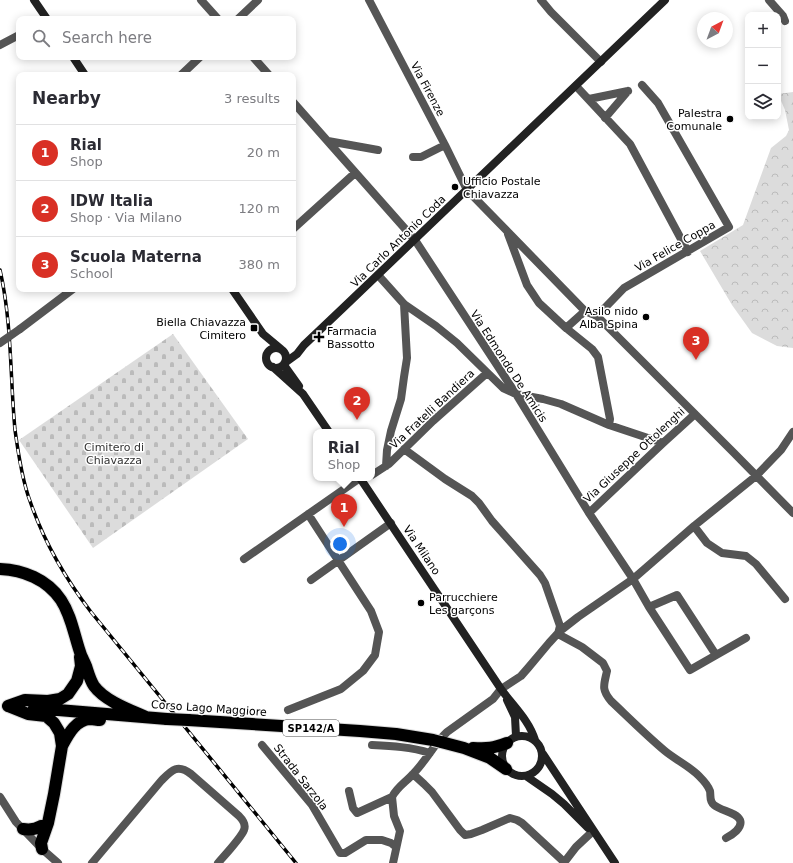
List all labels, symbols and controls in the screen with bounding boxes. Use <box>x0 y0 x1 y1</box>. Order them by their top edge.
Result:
north arrow <box>697 12 733 48</box>
map controls <box>745 12 781 120</box>
button: + <box>745 12 781 48</box>
search box <box>16 16 296 60</box>
icon: search <box>30 27 52 49</box>
text: Search here <box>62 29 152 47</box>
button: − <box>745 48 781 84</box>
street label: Via Firenze <box>408 60 447 119</box>
button: layers <box>745 84 781 120</box>
text: Nearby <box>32 88 101 108</box>
text: 3 results <box>224 91 280 106</box>
place label: Palestra Comunale <box>666 107 722 133</box>
marker: Palestra Comunale <box>725 114 735 124</box>
text: Rial <box>70 136 102 154</box>
text: 1 <box>40 145 50 160</box>
text: 20 m <box>247 145 280 160</box>
text: Shop <box>70 154 103 169</box>
place label: Ufficio Postale Chiavazza <box>463 175 541 201</box>
marker: Ufficio Postale Chiavazza <box>450 182 460 192</box>
text: IDW Italia <box>70 192 153 210</box>
street label: Via Carlo Antonio Coda <box>348 193 448 290</box>
text: 2 <box>40 201 50 216</box>
text: 120 m <box>238 201 280 216</box>
text: Shop · Via Milano <box>70 210 182 225</box>
street label: Via Felice Coppa <box>633 218 718 275</box>
text: Scuola Materna <box>70 248 202 266</box>
text: 3 <box>40 257 50 272</box>
text: 380 m <box>238 257 280 272</box>
text: School <box>70 266 113 281</box>
place label: Asilo nido Alba Spina <box>579 305 638 331</box>
street label: Via Edmondo De Amicis <box>467 308 550 425</box>
marker: Asilo nido Alba Spina <box>641 312 651 322</box>
place label: Biella Chiavazza Cimitero <box>156 316 246 342</box>
marker: Biella Chiavazza Cimitero <box>249 323 259 333</box>
place label: Farmacia Bassotto <box>327 325 377 351</box>
pin: 3 <box>683 327 709 360</box>
marker: Farmacia Bassotto <box>314 332 324 342</box>
street label: Via Fratelli Bandiera <box>388 367 477 452</box>
pin: 2 <box>344 387 370 420</box>
street label: Via Giuseppe Ottolenghi <box>581 405 688 506</box>
popup <box>313 429 375 481</box>
text: Rial <box>328 439 360 457</box>
park label: Cimitero di Chiavazza <box>84 441 144 467</box>
text: Shop <box>328 457 360 472</box>
pin: 1 <box>331 494 357 527</box>
street label: Via Milano <box>400 523 443 578</box>
your location <box>330 534 350 554</box>
place label: Parrucchiere Les garçons <box>429 591 498 617</box>
marker: Parrucchiere Les garçons <box>416 598 426 608</box>
street label: Corso Lago Maggiore <box>151 698 268 719</box>
road number: SP142/A <box>283 720 339 736</box>
street label: Strada Sarzola <box>271 742 330 813</box>

